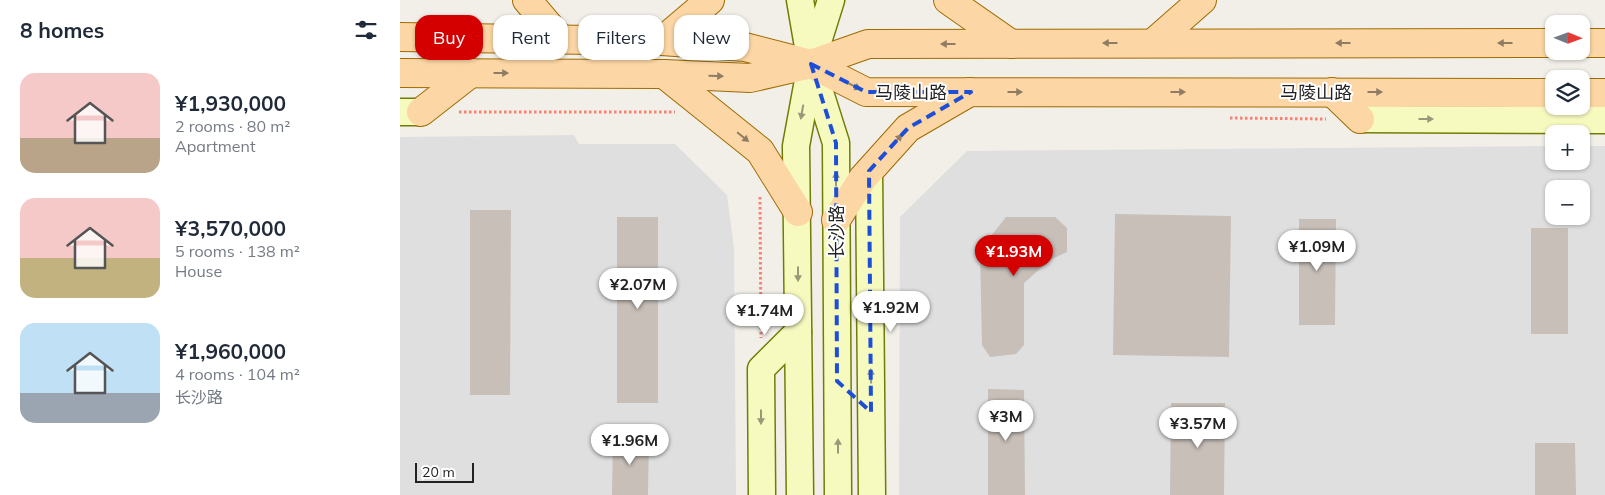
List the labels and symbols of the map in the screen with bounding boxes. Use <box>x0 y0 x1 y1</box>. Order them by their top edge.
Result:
north arrow <box>1545 15 1590 60</box>
one-way arrow <box>1102 39 1118 47</box>
one-way arrow <box>1334 39 1350 47</box>
one-way arrow <box>1497 39 1513 47</box>
one-way arrow <box>939 40 955 48</box>
one-way arrow <box>493 69 509 77</box>
one-way arrow <box>708 73 724 81</box>
street label: 马陵山路 <box>875 81 947 104</box>
street label: 马陵山路 <box>1280 81 1352 104</box>
one-way arrow <box>847 82 861 90</box>
one-way arrow <box>1008 88 1024 96</box>
one-way arrow <box>1170 88 1186 96</box>
one-way arrow <box>1368 88 1384 96</box>
one-way arrow <box>798 104 806 120</box>
one-way arrow <box>1418 115 1434 123</box>
one-way arrow <box>736 132 749 143</box>
one-way arrow <box>891 134 903 146</box>
one-way arrow <box>832 171 840 187</box>
street label: 长沙路 <box>825 205 848 259</box>
pin: ¥1.09M <box>1276 230 1358 272</box>
pin: ¥1.93M <box>973 234 1055 277</box>
one-way arrow <box>794 266 802 282</box>
pin: ¥2.07M <box>597 268 679 310</box>
pin: ¥1.92M <box>850 290 932 333</box>
pin: ¥1.74M <box>724 294 806 336</box>
one-way arrow <box>867 368 875 384</box>
pin: ¥3M <box>982 400 1030 442</box>
pin: ¥3.57M <box>1157 406 1239 449</box>
one-way arrow <box>757 410 765 426</box>
pin: ¥1.96M <box>589 424 671 466</box>
one-way arrow <box>834 438 842 454</box>
scale bar <box>415 460 474 483</box>

